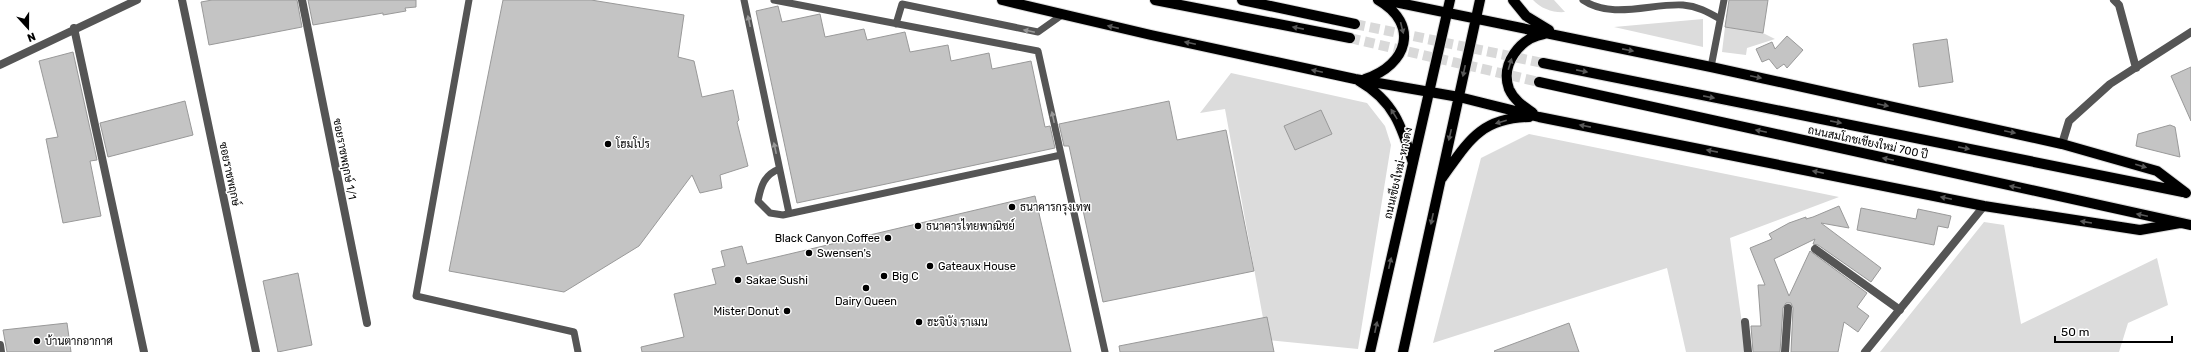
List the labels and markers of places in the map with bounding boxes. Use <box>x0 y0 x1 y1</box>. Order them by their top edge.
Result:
place label: โฮมโปร <box>615 136 650 151</box>
marker: โฮมโปร <box>603 139 613 149</box>
place label: ธนาคารกรุงเทพ <box>1020 201 1091 216</box>
marker: ธนาคารกรุงเทพ <box>1007 202 1017 212</box>
place label: ธนาคารไทยพาณิชย์ <box>926 218 1015 233</box>
marker: ธนาคารไทยพาณิชย์ <box>913 221 923 231</box>
place label: Black Canyon Coffee <box>775 232 880 245</box>
marker: Black Canyon Coffee <box>883 233 893 243</box>
place label: Swensen's <box>817 247 872 260</box>
marker: Swensen's <box>804 248 814 258</box>
place label: Gateaux House <box>938 260 1016 273</box>
marker: Gateaux House <box>925 261 935 271</box>
place label: Big C <box>892 270 919 283</box>
marker: Big C <box>879 271 889 281</box>
place label: Sakae Sushi <box>746 274 808 287</box>
marker: Sakae Sushi <box>733 275 743 285</box>
marker: Dairy Queen <box>861 283 871 293</box>
place label: Dairy Queen <box>835 295 897 308</box>
place label: Mister Donut <box>713 305 780 318</box>
marker: Mister Donut <box>782 306 792 316</box>
place label: ฮะจิบัง ราเมน <box>927 315 988 329</box>
marker: ฮะจิบัง ราเมน <box>914 317 924 327</box>
place label: บ้านตากอากาศ <box>45 334 113 348</box>
marker: บ้านตากอากาศ <box>32 336 42 346</box>

